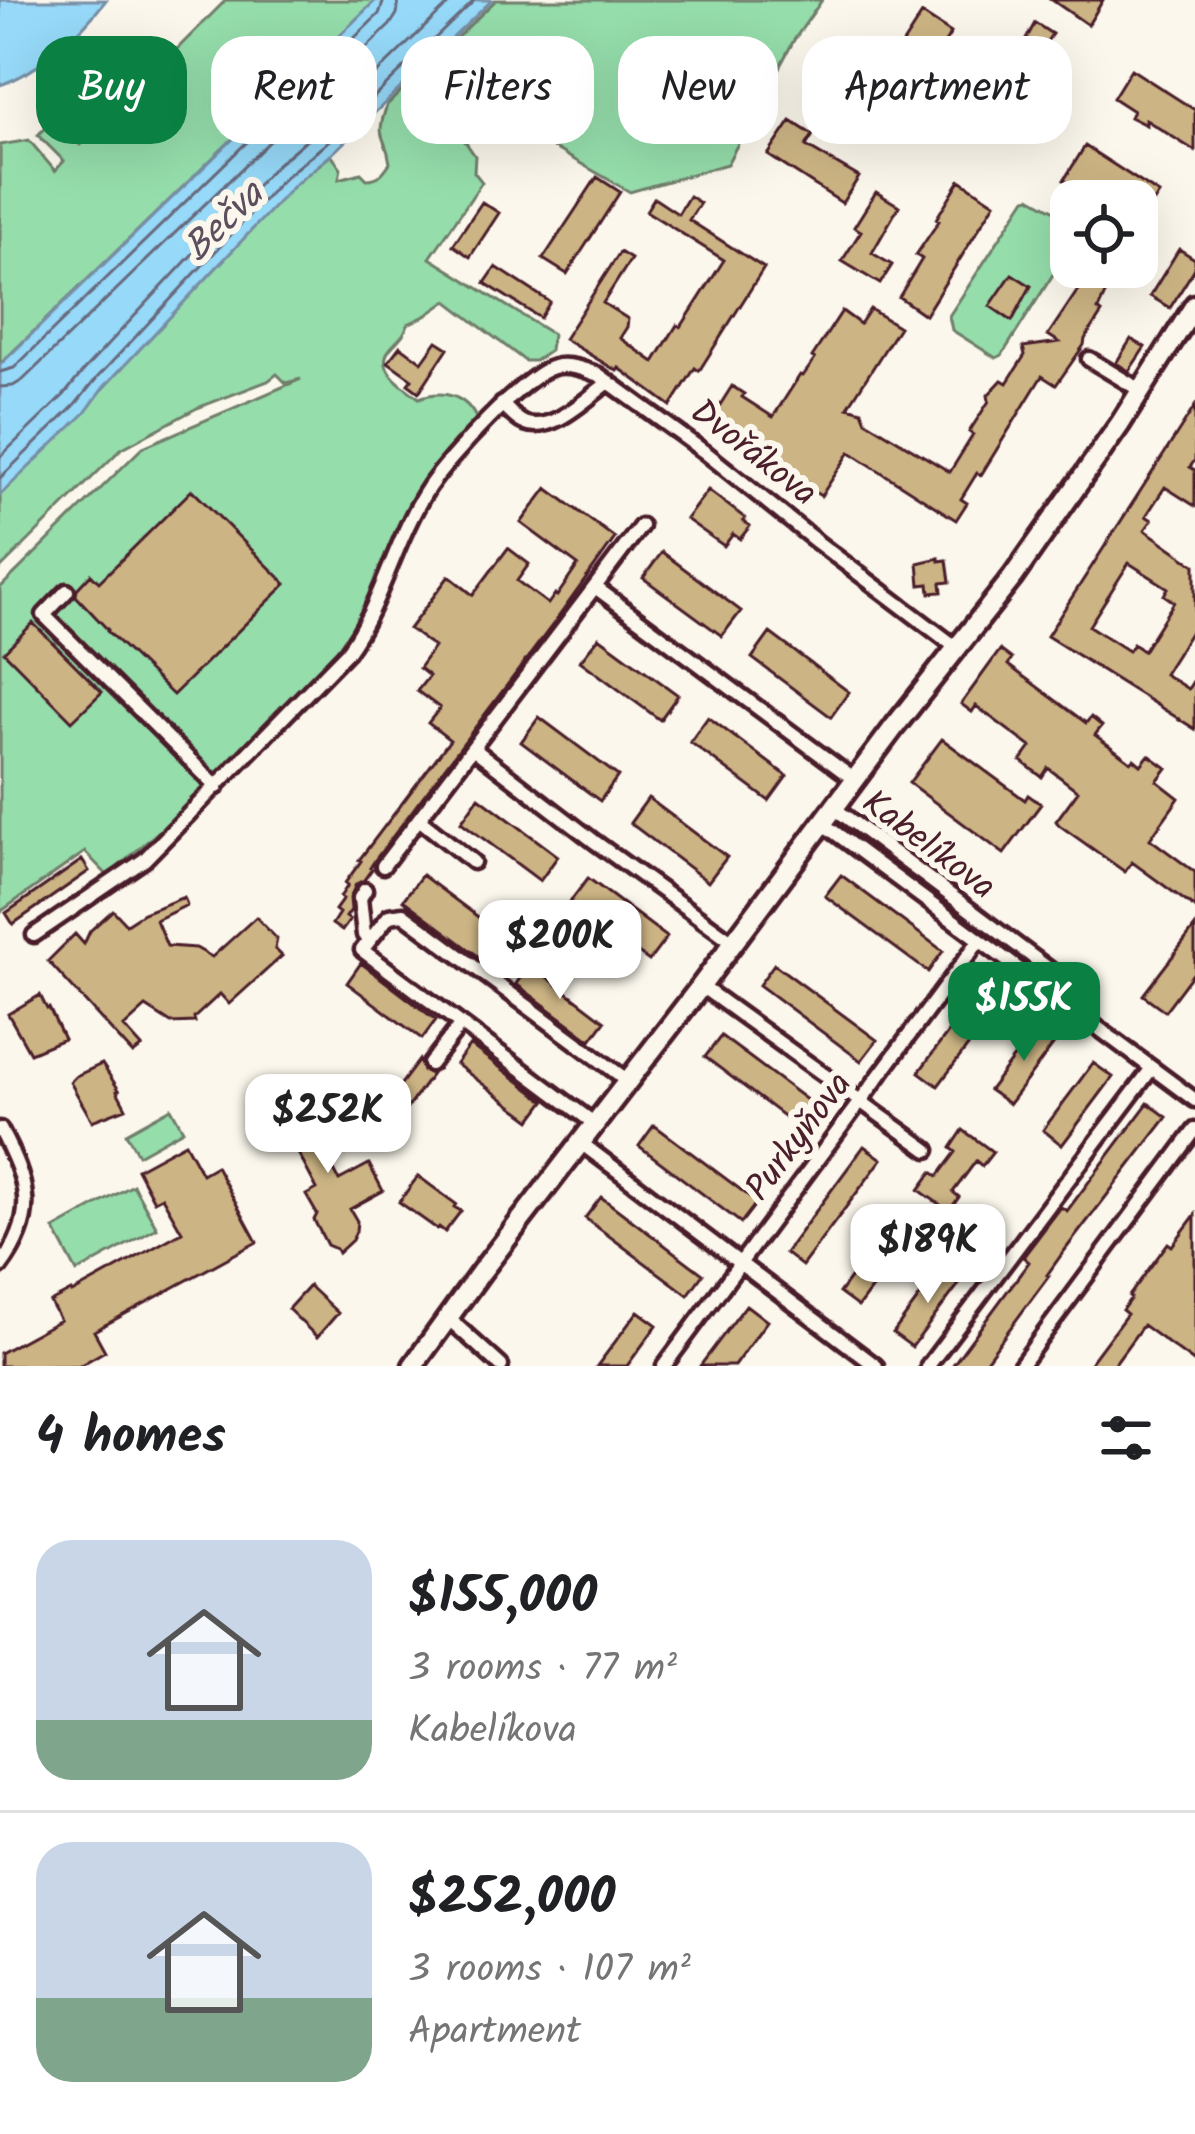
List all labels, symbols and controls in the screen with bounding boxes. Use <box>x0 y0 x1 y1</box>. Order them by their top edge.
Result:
chip: Buy <box>36 36 187 144</box>
chip: Rent <box>211 36 377 144</box>
chip: Filters <box>401 36 594 144</box>
chip: New <box>618 36 778 144</box>
chip: Apartment <box>802 36 1072 144</box>
water label: Bečva <box>169 166 282 278</box>
map controls <box>1050 180 1158 288</box>
button: locate <box>1050 180 1158 288</box>
street label: Dvořákova <box>677 386 829 522</box>
street label: Kabelíkova <box>848 776 1007 915</box>
pin: $200K <box>476 900 644 1002</box>
text: $200K <box>505 908 615 970</box>
pin: $155K <box>940 962 1108 1064</box>
text: $155K <box>975 970 1073 1032</box>
street label: Purkyňova <box>732 1060 868 1214</box>
pin: $252K <box>244 1074 412 1176</box>
text: $252K <box>272 1082 384 1144</box>
pin: $189K <box>844 1204 1012 1306</box>
text: $189K <box>877 1212 979 1274</box>
text: 4 homes <box>36 1398 226 1479</box>
icon: filters <box>1093 1405 1159 1471</box>
text: $155,000 <box>408 1558 597 1639</box>
icon: home <box>132 1588 276 1732</box>
text: 3 rooms · 77 m² <box>408 1639 677 1701</box>
text: Kabelíkova <box>408 1701 577 1763</box>
text: $252,000 <box>408 1859 615 1940</box>
icon: home <box>132 1890 276 2034</box>
text: 3 rooms · 107 m² <box>408 1940 691 2002</box>
text: Apartment <box>408 2002 581 2064</box>

